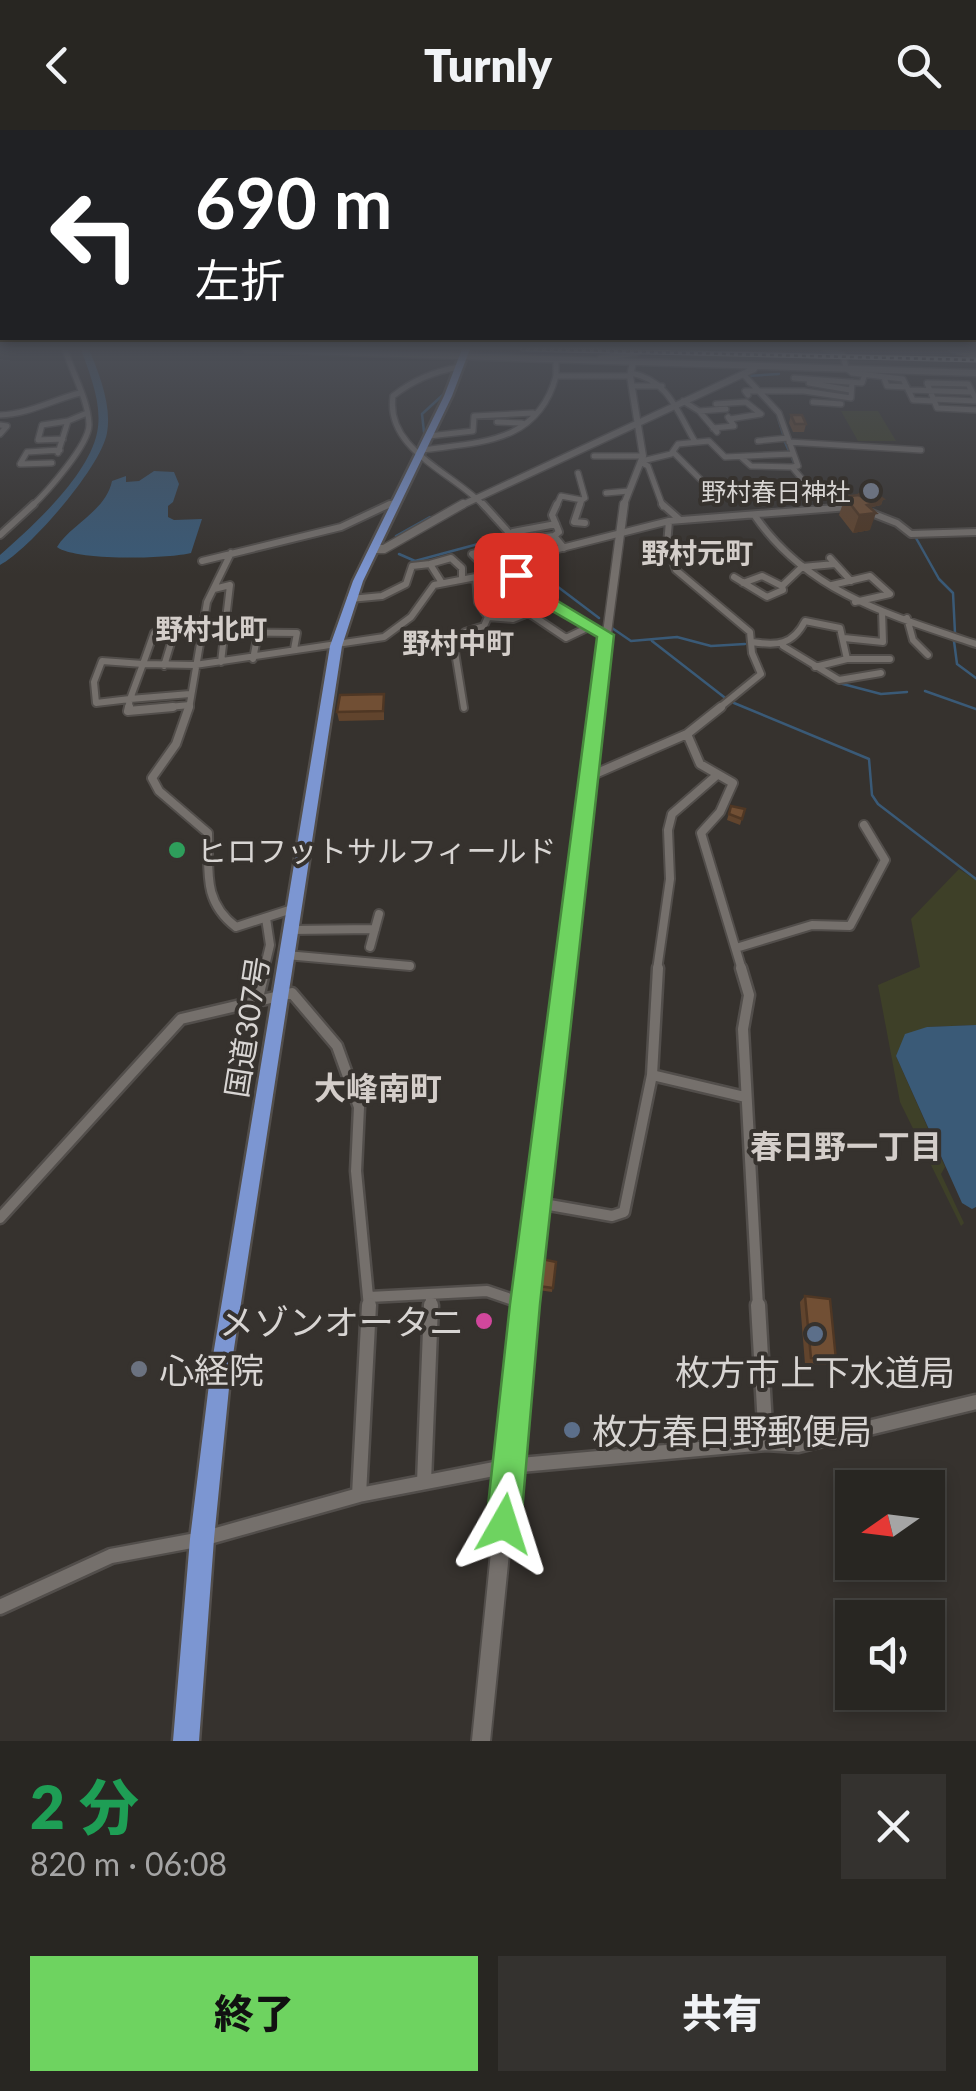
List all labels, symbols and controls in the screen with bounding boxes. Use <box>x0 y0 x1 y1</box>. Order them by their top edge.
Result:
icon: back <box>30 38 85 93</box>
text: Turnly <box>424 38 552 92</box>
icon: search <box>891 38 946 93</box>
text: 690 m <box>195 160 392 244</box>
icon: left <box>30 170 160 300</box>
text: 左折 <box>195 253 285 307</box>
place label: 野村春日神社 <box>701 476 851 506</box>
marker: 野村春日神社 <box>860 480 882 502</box>
pin <box>474 533 559 618</box>
district label: 野村元町 <box>641 535 753 569</box>
icon: arrive <box>489 548 544 603</box>
district label: 野村北町 <box>155 611 267 645</box>
district label: 野村中町 <box>402 625 514 659</box>
place label: ヒロフットサルフィールド <box>197 832 556 868</box>
marker: ヒロフットサルフィールド <box>166 839 188 861</box>
street label: 国道307号 <box>217 954 275 1100</box>
district label: 大峰南町 <box>314 1068 442 1107</box>
district label: 春日野一丁目 <box>750 1126 942 1165</box>
place label: メゾンオータニ <box>219 1300 464 1342</box>
marker: メゾンオータニ <box>473 1310 495 1332</box>
marker: 枚方市上下水道局 <box>804 1323 826 1345</box>
place label: 心経院 <box>159 1348 264 1390</box>
place label: 枚方市上下水道局 <box>675 1350 955 1392</box>
marker: 心経院 <box>128 1358 150 1380</box>
place label: 枚方春日野郵便局 <box>592 1409 872 1451</box>
marker: 枚方春日野郵便局 <box>561 1419 583 1441</box>
north arrow <box>835 1470 945 1580</box>
map controls <box>835 1470 945 1710</box>
position arrow <box>452 1472 556 1576</box>
button: sound <box>835 1600 945 1710</box>
text: 2 分 <box>30 1770 139 1842</box>
button: close <box>841 1774 946 1879</box>
text: 820 m · 06:08 <box>30 1844 227 1883</box>
button: 終了 <box>30 1956 478 2071</box>
button: 共有 <box>498 1956 946 2071</box>

